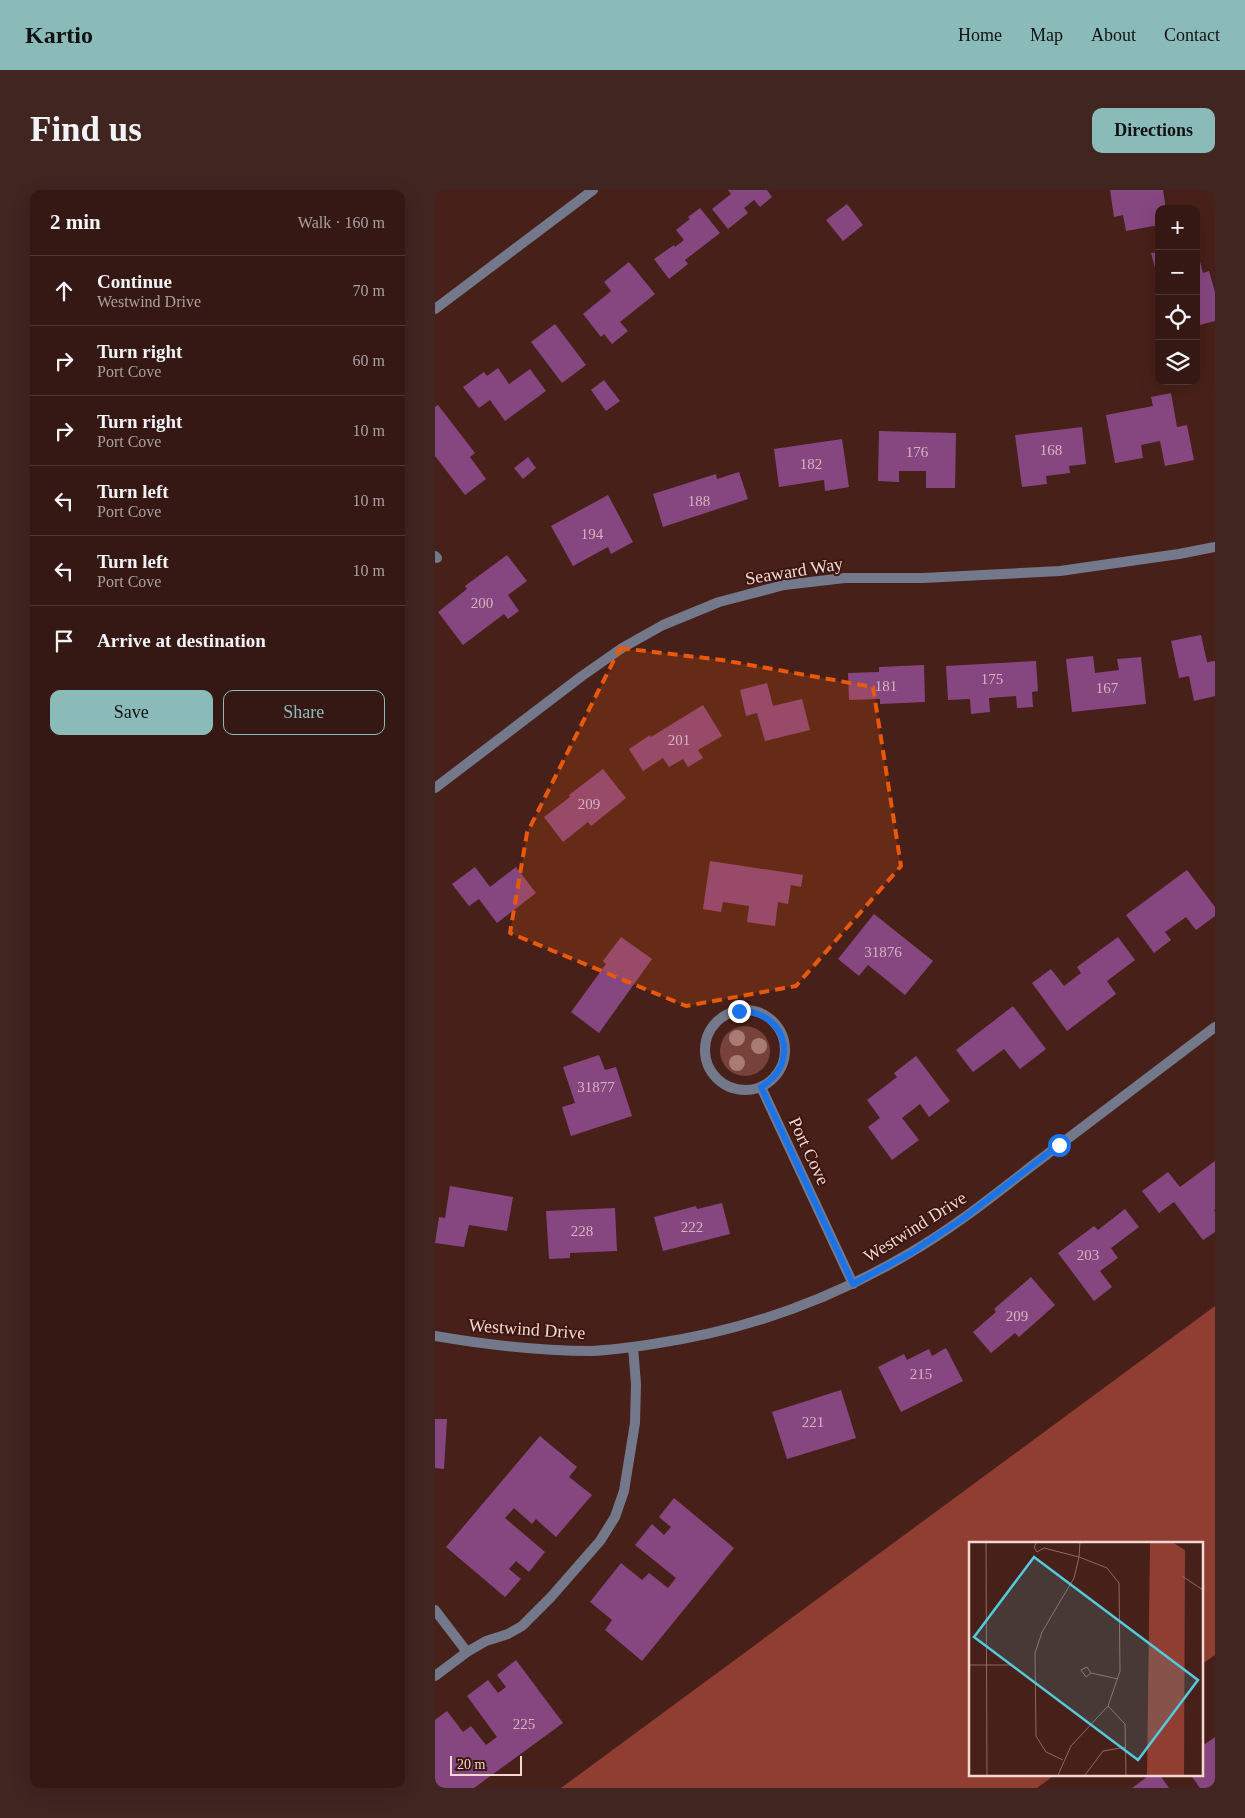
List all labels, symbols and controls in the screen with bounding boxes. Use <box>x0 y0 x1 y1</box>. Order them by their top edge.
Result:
text: Kartio <box>25 22 93 48</box>
text: Home <box>958 25 1002 45</box>
text: Map <box>1030 25 1063 45</box>
text: About <box>1091 25 1136 45</box>
text: Contact <box>1164 25 1220 45</box>
button: Directions <box>1092 108 1215 153</box>
text: Find us <box>30 110 142 149</box>
map controls <box>1155 205 1200 385</box>
button: + <box>1155 205 1200 250</box>
text: 2 min <box>50 210 101 234</box>
text: Walk · 160 m <box>298 214 385 231</box>
button: − <box>1155 250 1200 295</box>
text: Continue <box>97 271 172 292</box>
icon: ahead <box>50 277 78 305</box>
text: 70 m <box>353 282 385 299</box>
text: Westwind Drive <box>97 293 201 310</box>
button: locate <box>1155 295 1200 340</box>
button: layers <box>1155 340 1200 385</box>
text: Turn right <box>97 341 182 362</box>
icon: right <box>50 347 78 375</box>
text: 60 m <box>353 352 385 369</box>
text: Port Cove <box>97 363 161 380</box>
text: Turn right <box>97 411 182 432</box>
icon: right <box>50 417 78 445</box>
text: 10 m <box>353 422 385 439</box>
text: Port Cove <box>97 433 161 450</box>
house number: 168 <box>1040 442 1062 458</box>
house number: 176 <box>906 444 929 460</box>
house number: 182 <box>800 456 822 472</box>
text: Turn left <box>97 481 169 502</box>
icon: left <box>50 487 78 515</box>
text: 10 m <box>353 492 385 509</box>
house number: 188 <box>688 493 710 509</box>
text: Port Cove <box>97 503 161 520</box>
house number: 194 <box>581 526 604 542</box>
text: Turn left <box>97 551 169 572</box>
street label: Seaward Way <box>744 553 844 589</box>
icon: left <box>50 557 78 585</box>
text: 10 m <box>353 562 385 579</box>
text: Port Cove <box>97 573 161 590</box>
house number: 200 <box>471 595 493 611</box>
icon: arrive <box>50 627 78 655</box>
text: Arrive at destination <box>97 630 266 651</box>
house number: 175 <box>981 671 1003 687</box>
house number: 181 <box>875 678 897 694</box>
house number: 167 <box>1096 680 1119 696</box>
button: Save <box>50 690 213 735</box>
button: Share <box>223 690 385 735</box>
house number: 201 <box>668 732 690 748</box>
house number: 209 <box>578 796 600 812</box>
house number: 31876 <box>864 944 902 960</box>
route end <box>728 1000 751 1023</box>
house number: 31877 <box>577 1079 615 1095</box>
street label: Port Cove <box>785 1114 833 1188</box>
route start <box>1048 1134 1071 1157</box>
street label: Westwind Drive <box>860 1188 970 1266</box>
house number: 222 <box>681 1219 703 1235</box>
house number: 228 <box>571 1223 593 1239</box>
house number: 203 <box>1077 1247 1099 1263</box>
house number: 209 <box>1006 1308 1028 1324</box>
street label: Westwind Drive <box>468 1315 586 1343</box>
house number: 215 <box>910 1366 932 1382</box>
house number: 221 <box>802 1414 824 1430</box>
inset map <box>969 1542 1203 1776</box>
house number: 225 <box>513 1716 535 1732</box>
scale bar <box>450 1753 523 1776</box>
text: 20 m <box>457 1757 485 1772</box>

